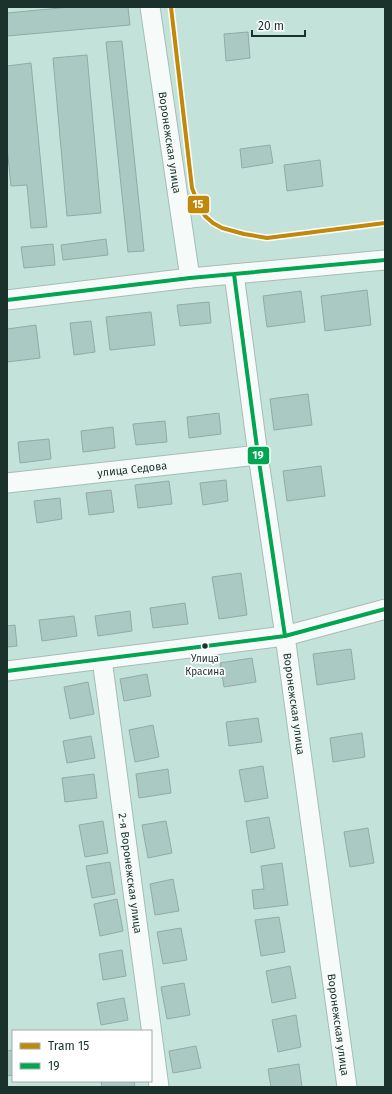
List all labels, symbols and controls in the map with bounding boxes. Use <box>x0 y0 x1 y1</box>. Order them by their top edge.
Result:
scale bar <box>252 12 305 38</box>
text: 20 m <box>258 19 284 33</box>
street label: Воронежская улица <box>156 91 183 194</box>
line badge: 15 <box>187 195 210 214</box>
text: 15 <box>193 198 204 211</box>
line badge: 19 <box>247 446 270 465</box>
text: 19 <box>252 449 264 462</box>
street label: улица Седова <box>97 459 168 480</box>
marker: Улица Красина <box>200 641 210 651</box>
street label: Воронежская улица <box>280 652 307 756</box>
place label: Улица Красина <box>185 653 225 678</box>
street label: 2-я Воронежская улица <box>116 812 144 934</box>
street label: Воронежская улица <box>325 973 351 1077</box>
legend <box>12 1030 152 1082</box>
text: Tram 15 <box>48 1039 89 1053</box>
text: 19 <box>48 1059 60 1073</box>

